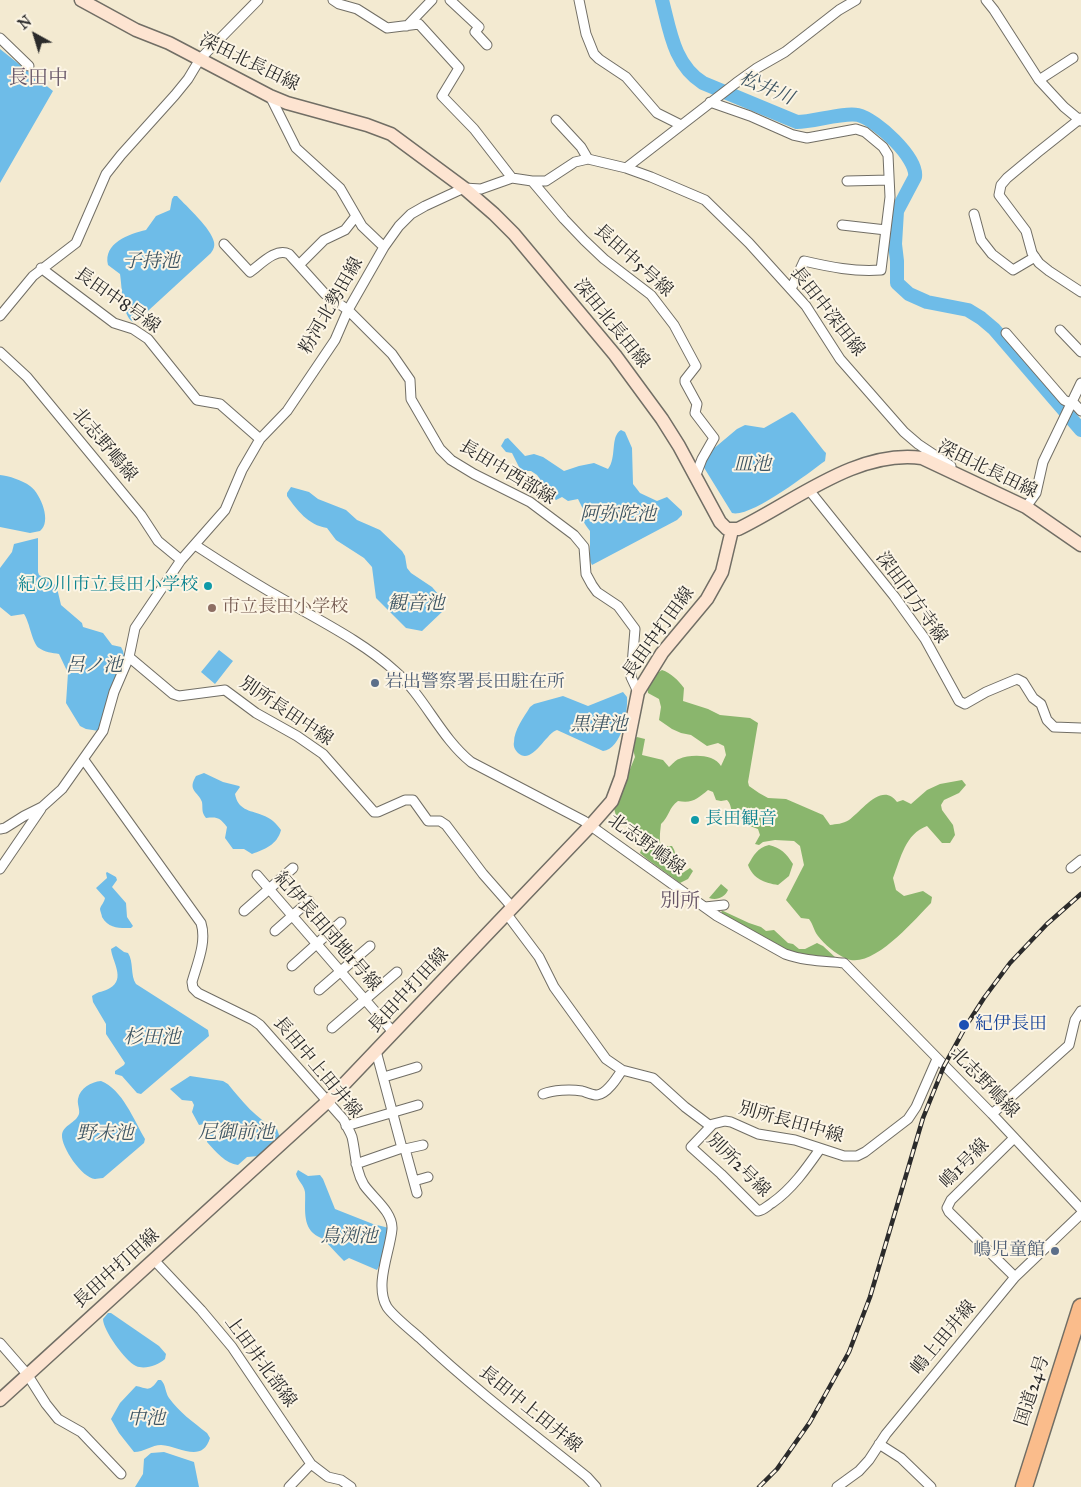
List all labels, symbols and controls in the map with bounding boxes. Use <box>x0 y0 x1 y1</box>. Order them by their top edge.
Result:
north arrow <box>10 10 60 60</box>
text: N <box>15 13 35 33</box>
street label: 深田北長田線 <box>196 30 302 96</box>
district label: 長田中 <box>8 67 68 91</box>
water label: 松井川 <box>735 67 797 111</box>
street label: 長田中5号線 <box>589 220 677 302</box>
water label: 子持池 <box>123 251 179 273</box>
street label: 粉河北勢田線 <box>296 254 368 358</box>
street label: 長田中深田線 <box>785 263 869 361</box>
street label: 長田中8号線 <box>70 264 164 338</box>
street label: 深田北長田線 <box>569 275 653 373</box>
street label: 北志野嶋線 <box>67 404 141 486</box>
street label: 長田中西部線 <box>455 436 559 510</box>
street label: 深田北長田線 <box>934 437 1040 503</box>
water label: 皿池 <box>733 454 771 476</box>
water label: 阿弥陀池 <box>580 504 656 526</box>
street label: 深田円方寺線 <box>871 548 951 648</box>
place label: 紀の川市立長田小学校 <box>18 575 198 597</box>
marker: 紀の川市立長田小学校 <box>202 580 214 592</box>
street label: 長田中打田線 <box>619 583 699 683</box>
water label: 観音池 <box>388 593 444 615</box>
place label: 市立長田小学校 <box>222 597 348 619</box>
marker: 市立長田小学校 <box>206 602 218 614</box>
water label: 呂ノ池 <box>66 655 122 677</box>
place label: 岩出警察署長田駐在所 <box>385 672 565 694</box>
street label: 別所長田中線 <box>235 673 337 751</box>
marker: 岩出警察署長田駐在所 <box>369 677 381 689</box>
water label: 黒津池 <box>571 714 627 736</box>
place label: 長田観音 <box>705 809 777 831</box>
street label: 北志野嶋線 <box>603 810 689 880</box>
marker: 長田観音 <box>689 814 701 826</box>
street label: 紀伊長田団地1号線 <box>269 868 385 996</box>
district label: 別所 <box>660 890 700 914</box>
street label: 長田中打田線 <box>364 944 454 1038</box>
street label: 長田中上田井線 <box>268 1013 366 1123</box>
place label: 紀伊長田 <box>975 1014 1047 1036</box>
marker: 紀伊長田 <box>957 1018 971 1032</box>
water label: 杉田池 <box>124 1027 180 1049</box>
street label: 北志野嶋線 <box>945 1043 1023 1123</box>
street label: 別所長田中線 <box>736 1098 846 1148</box>
water label: 尼御前池 <box>198 1122 274 1144</box>
water label: 野末池 <box>77 1123 133 1145</box>
street label: 別所2号線 <box>702 1130 774 1202</box>
street label: 嶋1号線 <box>936 1135 994 1193</box>
street label: 長田中打田線 <box>70 1225 164 1313</box>
water label: 鳥渕池 <box>321 1226 377 1248</box>
place label: 嶋児童館 <box>973 1240 1045 1262</box>
marker: 嶋児童館 <box>1049 1245 1061 1257</box>
street label: 嶋上田井線 <box>907 1297 981 1379</box>
street label: 上田井北部線 <box>220 1312 300 1412</box>
street label: 国道24号 <box>1011 1353 1055 1429</box>
street label: 長田中上田井線 <box>474 1362 586 1458</box>
water label: 中池 <box>127 1408 165 1430</box>

